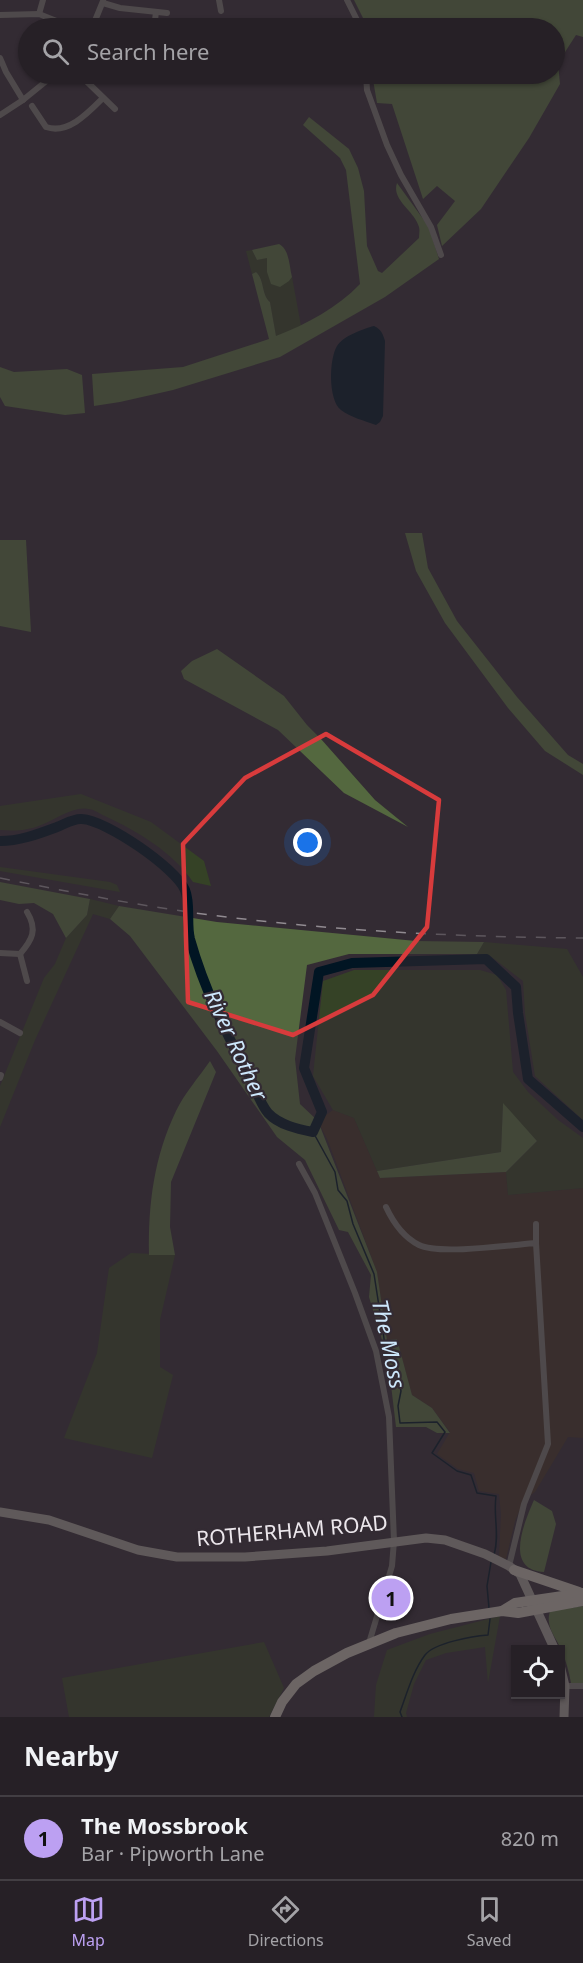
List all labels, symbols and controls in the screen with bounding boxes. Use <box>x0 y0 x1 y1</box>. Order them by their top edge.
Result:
search box <box>18 18 565 84</box>
icon: search <box>39 35 72 68</box>
text: Search here <box>87 36 209 66</box>
your location <box>293 828 322 857</box>
water label: River Rother <box>198 984 276 1106</box>
water label: The Moss <box>366 1296 414 1392</box>
street label: ROTHERHAM ROAD <box>195 1508 389 1552</box>
pin: 1 <box>372 1576 410 1620</box>
map controls <box>511 1645 565 1699</box>
button: locate <box>511 1645 565 1699</box>
text: Nearby <box>24 1738 119 1774</box>
text: The Mossbrook <box>81 1810 248 1840</box>
text: 1 <box>38 1825 49 1852</box>
text: 820 m <box>501 1825 559 1852</box>
text: Bar · Pipworth Lane <box>81 1840 265 1867</box>
tab: Map <box>71 1893 105 1951</box>
tab: Directions <box>248 1893 324 1951</box>
tab: Saved <box>467 1893 511 1951</box>

